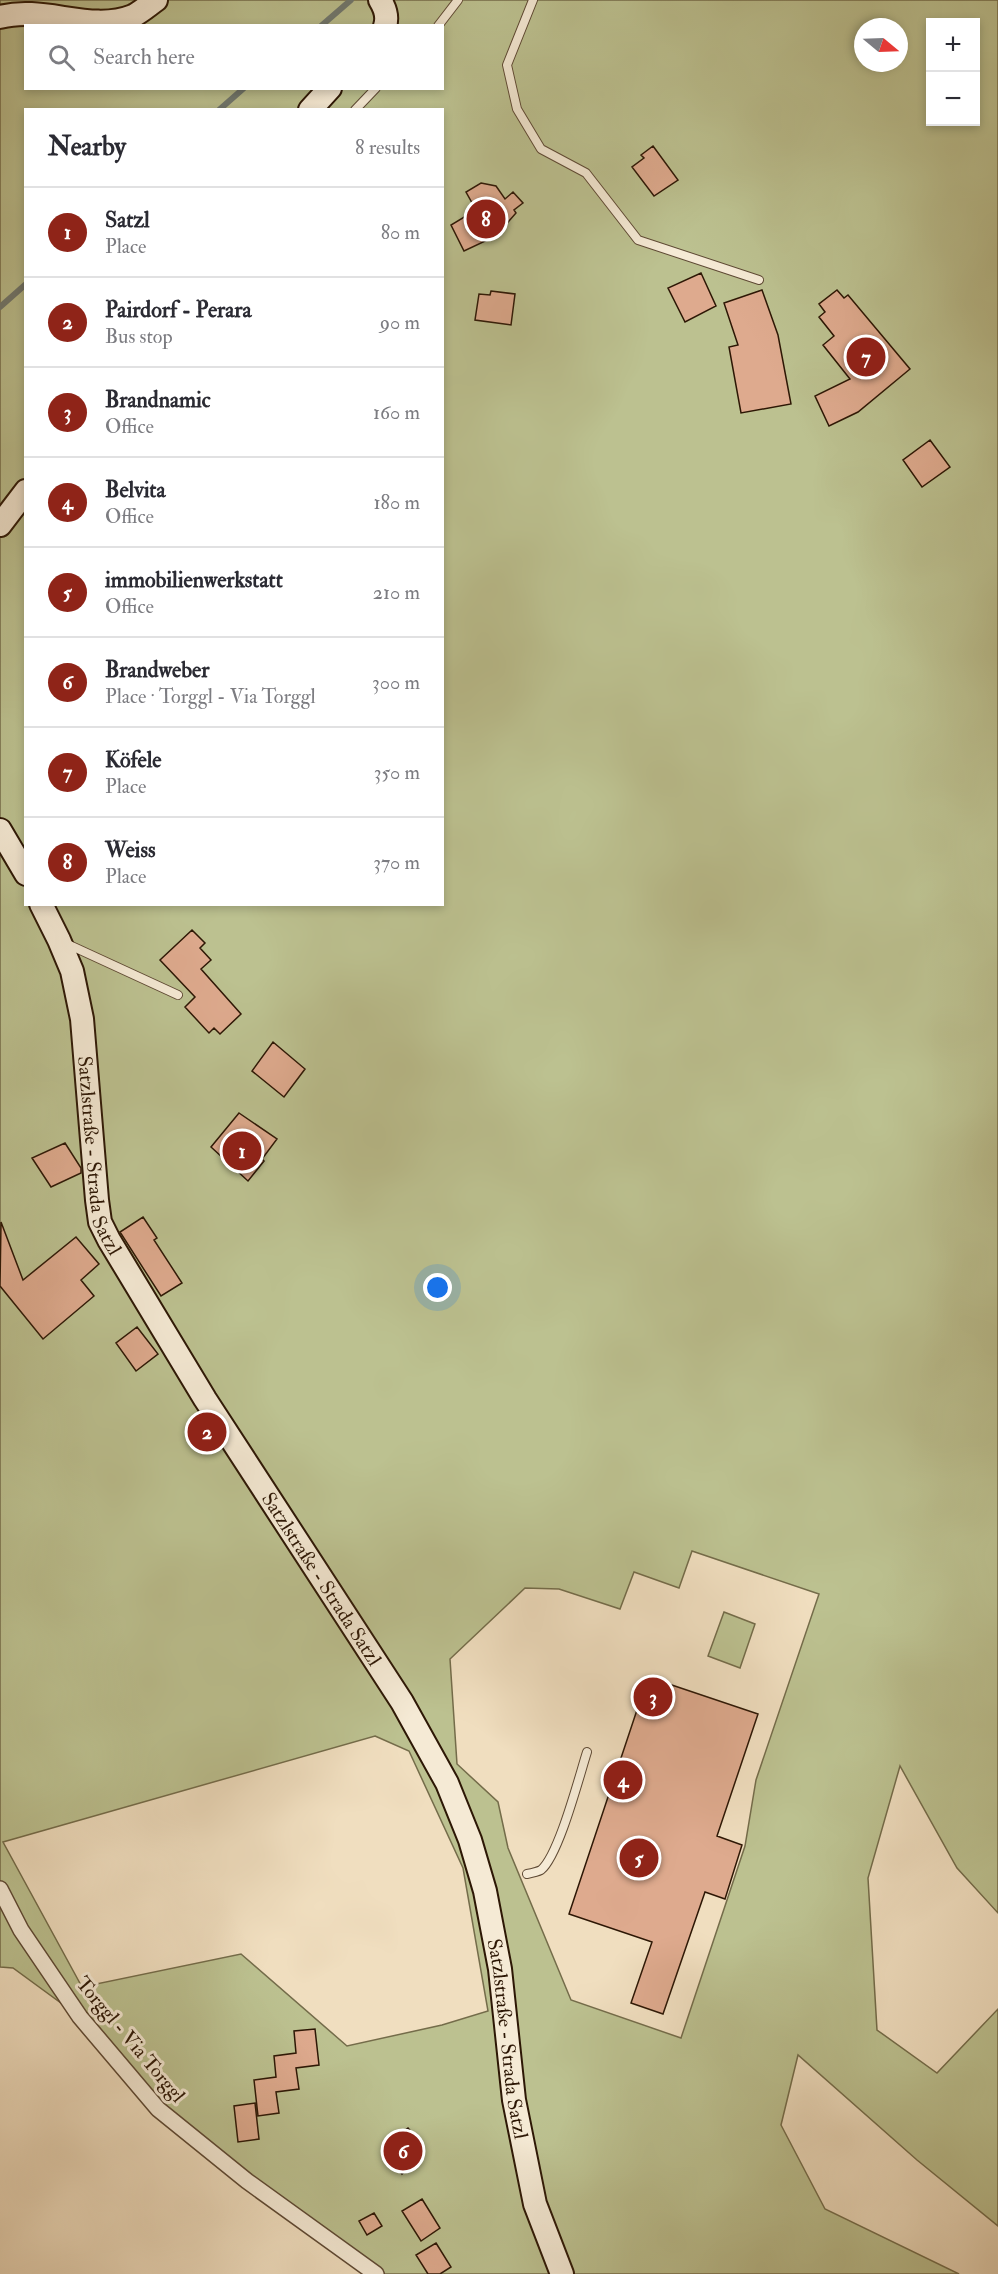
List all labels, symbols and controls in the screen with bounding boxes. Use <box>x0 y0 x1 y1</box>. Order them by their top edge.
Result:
north arrow <box>854 18 908 72</box>
map controls <box>926 18 980 126</box>
button: + <box>926 18 980 72</box>
search box <box>24 24 444 90</box>
icon: search <box>45 41 78 74</box>
text: Search here <box>93 43 195 71</box>
button: − <box>926 72 980 126</box>
text: Nearby <box>48 131 126 163</box>
text: 8 results <box>355 135 420 160</box>
pin: 8 <box>466 196 506 242</box>
text: Satzl <box>105 206 150 234</box>
text: 1 <box>64 220 71 245</box>
text: 80 m <box>381 220 420 245</box>
text: Place <box>105 234 146 259</box>
text: Pairdorf - Perara <box>105 296 252 324</box>
text: 2 <box>62 310 73 335</box>
text: 90 m <box>380 310 420 335</box>
text: Bus stop <box>105 324 173 349</box>
pin: 7 <box>846 334 886 380</box>
text: Brandnamic <box>105 386 211 414</box>
text: 3 <box>64 400 71 425</box>
text: 160 m <box>373 400 420 425</box>
text: Office <box>105 414 154 439</box>
text: Belvita <box>105 476 166 504</box>
text: 4 <box>62 490 73 515</box>
text: 180 m <box>373 490 420 515</box>
text: Office <box>105 504 154 529</box>
text: immobilienwerkstatt <box>105 566 283 594</box>
text: 5 <box>63 580 72 605</box>
text: 210 m <box>373 580 420 605</box>
text: Office <box>105 594 154 619</box>
text: Brandweber <box>105 656 209 684</box>
text: 6 <box>62 670 73 695</box>
text: 300 m <box>372 670 420 695</box>
text: Place · Torggl - Via Torggl <box>105 684 316 709</box>
text: Köfele <box>105 746 162 774</box>
text: 7 <box>63 760 72 785</box>
text: 350 m <box>374 760 420 785</box>
text: Place <box>105 774 146 799</box>
text: Weiss <box>105 836 156 864</box>
text: 8 <box>63 850 72 875</box>
text: 370 m <box>373 850 420 875</box>
text: Place <box>105 864 146 889</box>
street label: Satzlstraße - Strada Satzl <box>72 1055 127 1260</box>
pin: 1 <box>222 1128 262 1174</box>
your location <box>423 1273 452 1302</box>
pin: 2 <box>188 1410 226 1454</box>
street label: Satzlstraße - Strada Satzl <box>256 1488 387 1671</box>
pin: 3 <box>634 1674 672 1720</box>
pin: 4 <box>604 1758 642 1802</box>
pin: 5 <box>620 1836 658 1880</box>
street label: Satzlstraße - Strada Satzl <box>481 1937 534 2141</box>
street label: Torggl - Via Torggl <box>71 1971 191 2107</box>
pin: 6 <box>384 2128 422 2174</box>

